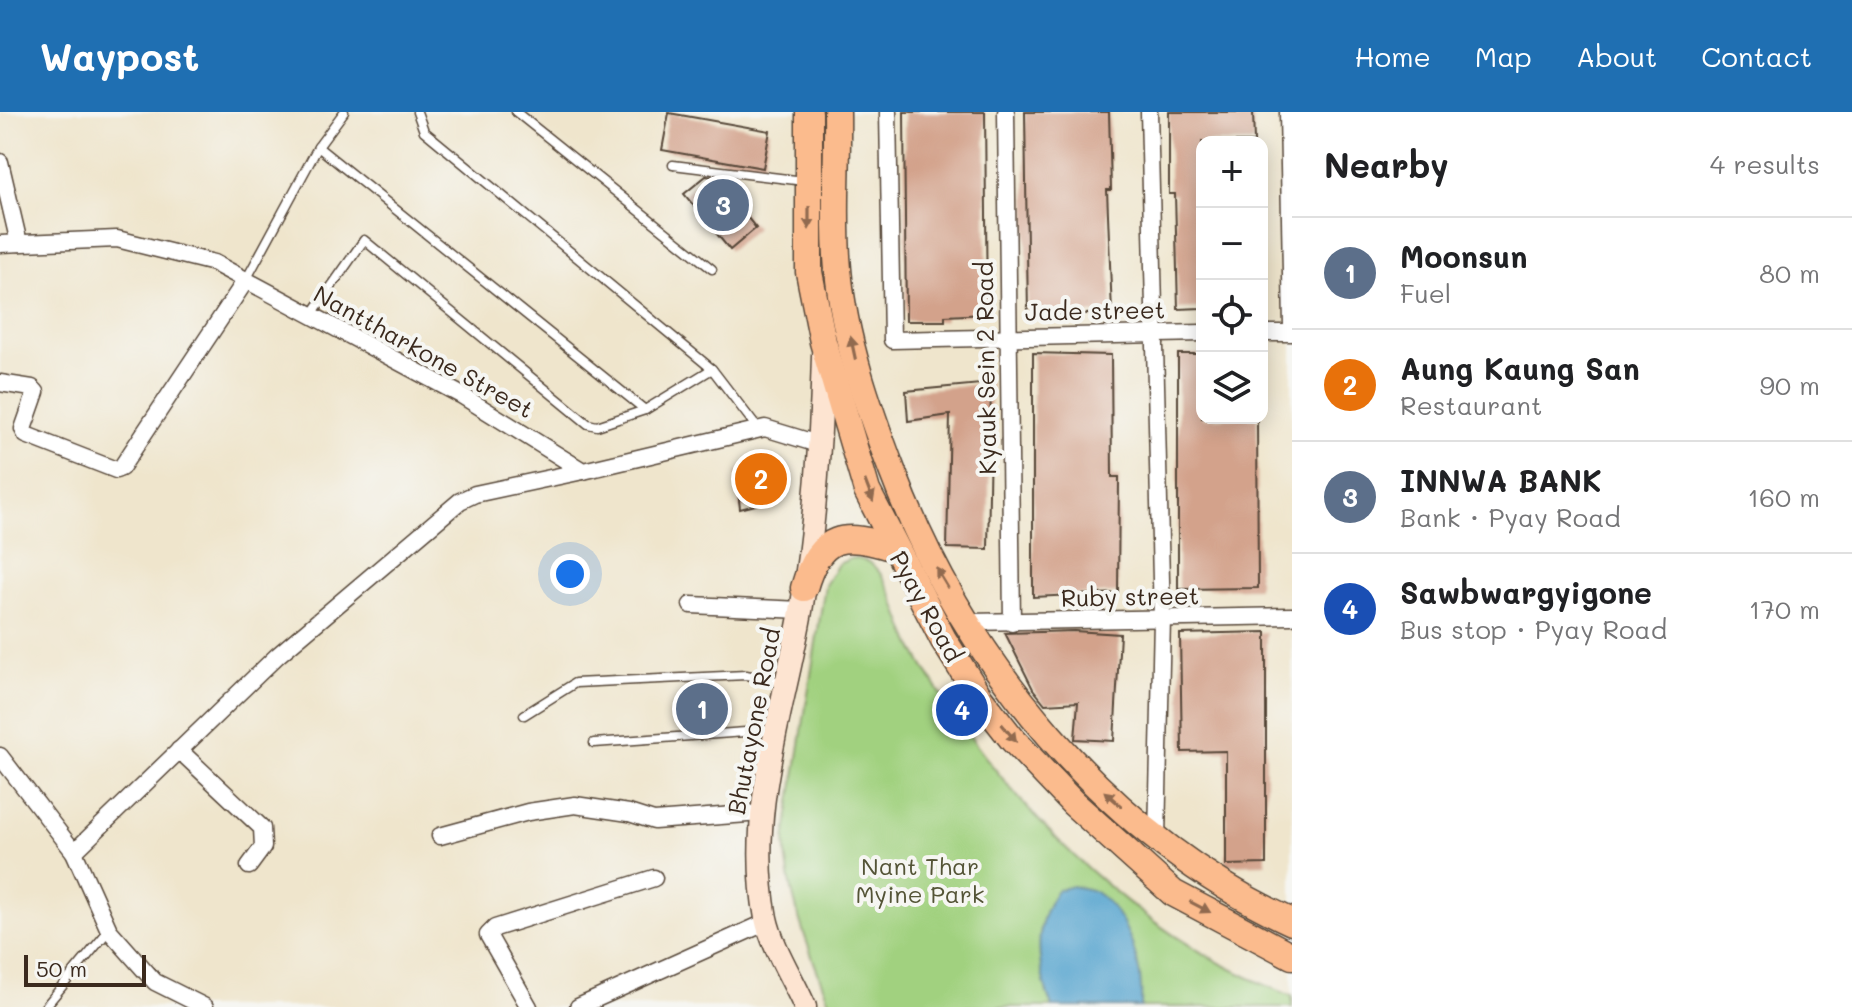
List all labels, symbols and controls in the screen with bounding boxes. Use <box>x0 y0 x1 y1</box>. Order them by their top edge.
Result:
text: Waypost <box>40 31 199 81</box>
text: Home <box>1355 38 1431 74</box>
text: Map <box>1475 38 1532 74</box>
text: About <box>1576 38 1657 74</box>
text: Contact <box>1701 38 1812 74</box>
map controls <box>1196 136 1268 424</box>
button: + <box>1196 136 1268 208</box>
text: Nearby <box>1324 142 1449 187</box>
text: 4 results <box>1710 147 1820 181</box>
pin: 3 <box>697 175 749 235</box>
one-way arrow <box>803 206 815 231</box>
button: − <box>1196 208 1268 280</box>
text: Moonsun <box>1400 236 1527 276</box>
text: 1 <box>1344 256 1356 290</box>
text: 80 m <box>1759 256 1820 290</box>
street label: Kyauk Sein 2 Road <box>968 261 1002 475</box>
text: Fuel <box>1400 276 1451 310</box>
street label: Nanttharkone Street <box>309 278 539 424</box>
button: locate <box>1196 280 1268 352</box>
street label: Jade street <box>1025 293 1165 327</box>
one-way arrow <box>846 335 859 360</box>
text: Aung Kaung San <box>1400 348 1640 388</box>
button: layers <box>1196 352 1268 424</box>
text: 2 <box>1343 368 1357 402</box>
text: 90 m <box>1760 368 1820 402</box>
text: Restaurant <box>1400 388 1542 422</box>
pin: 2 <box>735 449 787 509</box>
text: INNWA BANK <box>1400 460 1602 500</box>
one-way arrow <box>863 479 876 503</box>
text: 3 <box>1342 480 1358 514</box>
text: 160 m <box>1748 480 1820 514</box>
text: Bank · Pyay Road <box>1400 500 1621 534</box>
street label: Pyay Road <box>884 545 970 667</box>
your location <box>550 554 590 594</box>
one-way arrow <box>935 567 949 589</box>
text: Sawbwargyigone <box>1400 572 1652 612</box>
street label: Ruby street <box>1060 579 1200 613</box>
text: 4 <box>1342 592 1358 626</box>
text: 170 m <box>1749 592 1820 626</box>
text: Bus stop · Pyay Road <box>1400 612 1667 646</box>
street label: Bhutayone Road <box>720 625 786 817</box>
pin: 1 <box>676 679 728 739</box>
pin: 4 <box>936 680 988 740</box>
one-way arrow <box>1000 723 1017 743</box>
one-way arrow <box>1103 791 1122 809</box>
park label: Nant Thar Myine Park <box>855 850 985 909</box>
one-way arrow <box>1189 900 1211 914</box>
scale bar <box>24 951 146 987</box>
text: 50 m <box>36 954 87 983</box>

